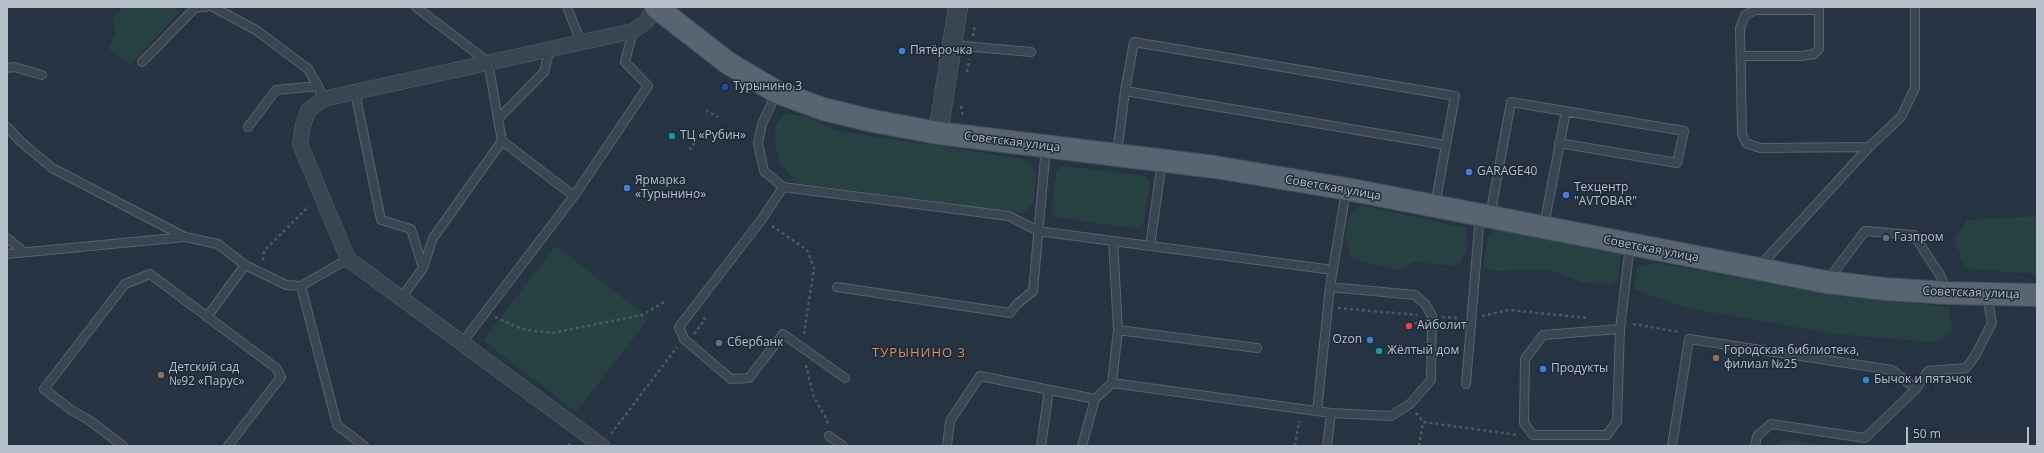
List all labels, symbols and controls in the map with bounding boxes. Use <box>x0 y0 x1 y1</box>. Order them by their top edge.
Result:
place label: Пятёрочка <box>910 44 972 58</box>
marker: Пятёрочка <box>897 46 907 56</box>
place label: Турынино 3 <box>733 80 802 94</box>
marker: Турынино 3 <box>720 82 730 92</box>
place label: ТЦ «Рубин» <box>680 129 746 143</box>
street label: Советская улица <box>963 129 1061 155</box>
marker: ТЦ «Рубин» <box>667 131 677 141</box>
place label: GARAGE40 <box>1477 165 1537 179</box>
marker: GARAGE40 <box>1464 167 1474 177</box>
street label: Советская улица <box>1284 172 1382 204</box>
place label: Ярмарка «Турынино» <box>635 174 706 202</box>
place label: Техцентр "AVTOBAR" <box>1574 181 1637 209</box>
marker: Ярмарка «Турынино» <box>622 183 632 193</box>
marker: Техцентр "AVTOBAR" <box>1561 190 1571 200</box>
place label: Газпром <box>1894 231 1944 245</box>
street label: Советская улица <box>1602 233 1700 265</box>
marker: Газпром <box>1881 233 1891 243</box>
street label: Советская улица <box>1922 284 2020 302</box>
place label: Айболит <box>1417 319 1467 333</box>
marker: Айболит <box>1404 321 1414 331</box>
place label: Ozon <box>1332 333 1362 347</box>
marker: Ozon <box>1365 335 1375 345</box>
place label: Сбербанк <box>727 336 783 350</box>
marker: Сбербанк <box>714 338 724 348</box>
place label: Жёлтый дом <box>1387 344 1459 358</box>
place label: Городская библиотека, филиал №25 <box>1724 344 1859 372</box>
district label: ТУРЫНИНО 3 <box>872 345 966 361</box>
marker: Жёлтый дом <box>1374 346 1384 356</box>
marker: Городская библиотека, филиал №25 <box>1711 353 1721 363</box>
place label: Детский сад №92 «Парус» <box>169 361 244 389</box>
place label: Продукты <box>1551 362 1608 376</box>
marker: Продукты <box>1538 364 1548 374</box>
marker: Детский сад №92 «Парус» <box>156 370 166 380</box>
place label: Бычок и пятачок <box>1874 373 1972 387</box>
marker: Бычок и пятачок <box>1861 375 1871 385</box>
scale bar <box>1908 419 2031 445</box>
text: 50 m <box>1913 425 1941 442</box>

